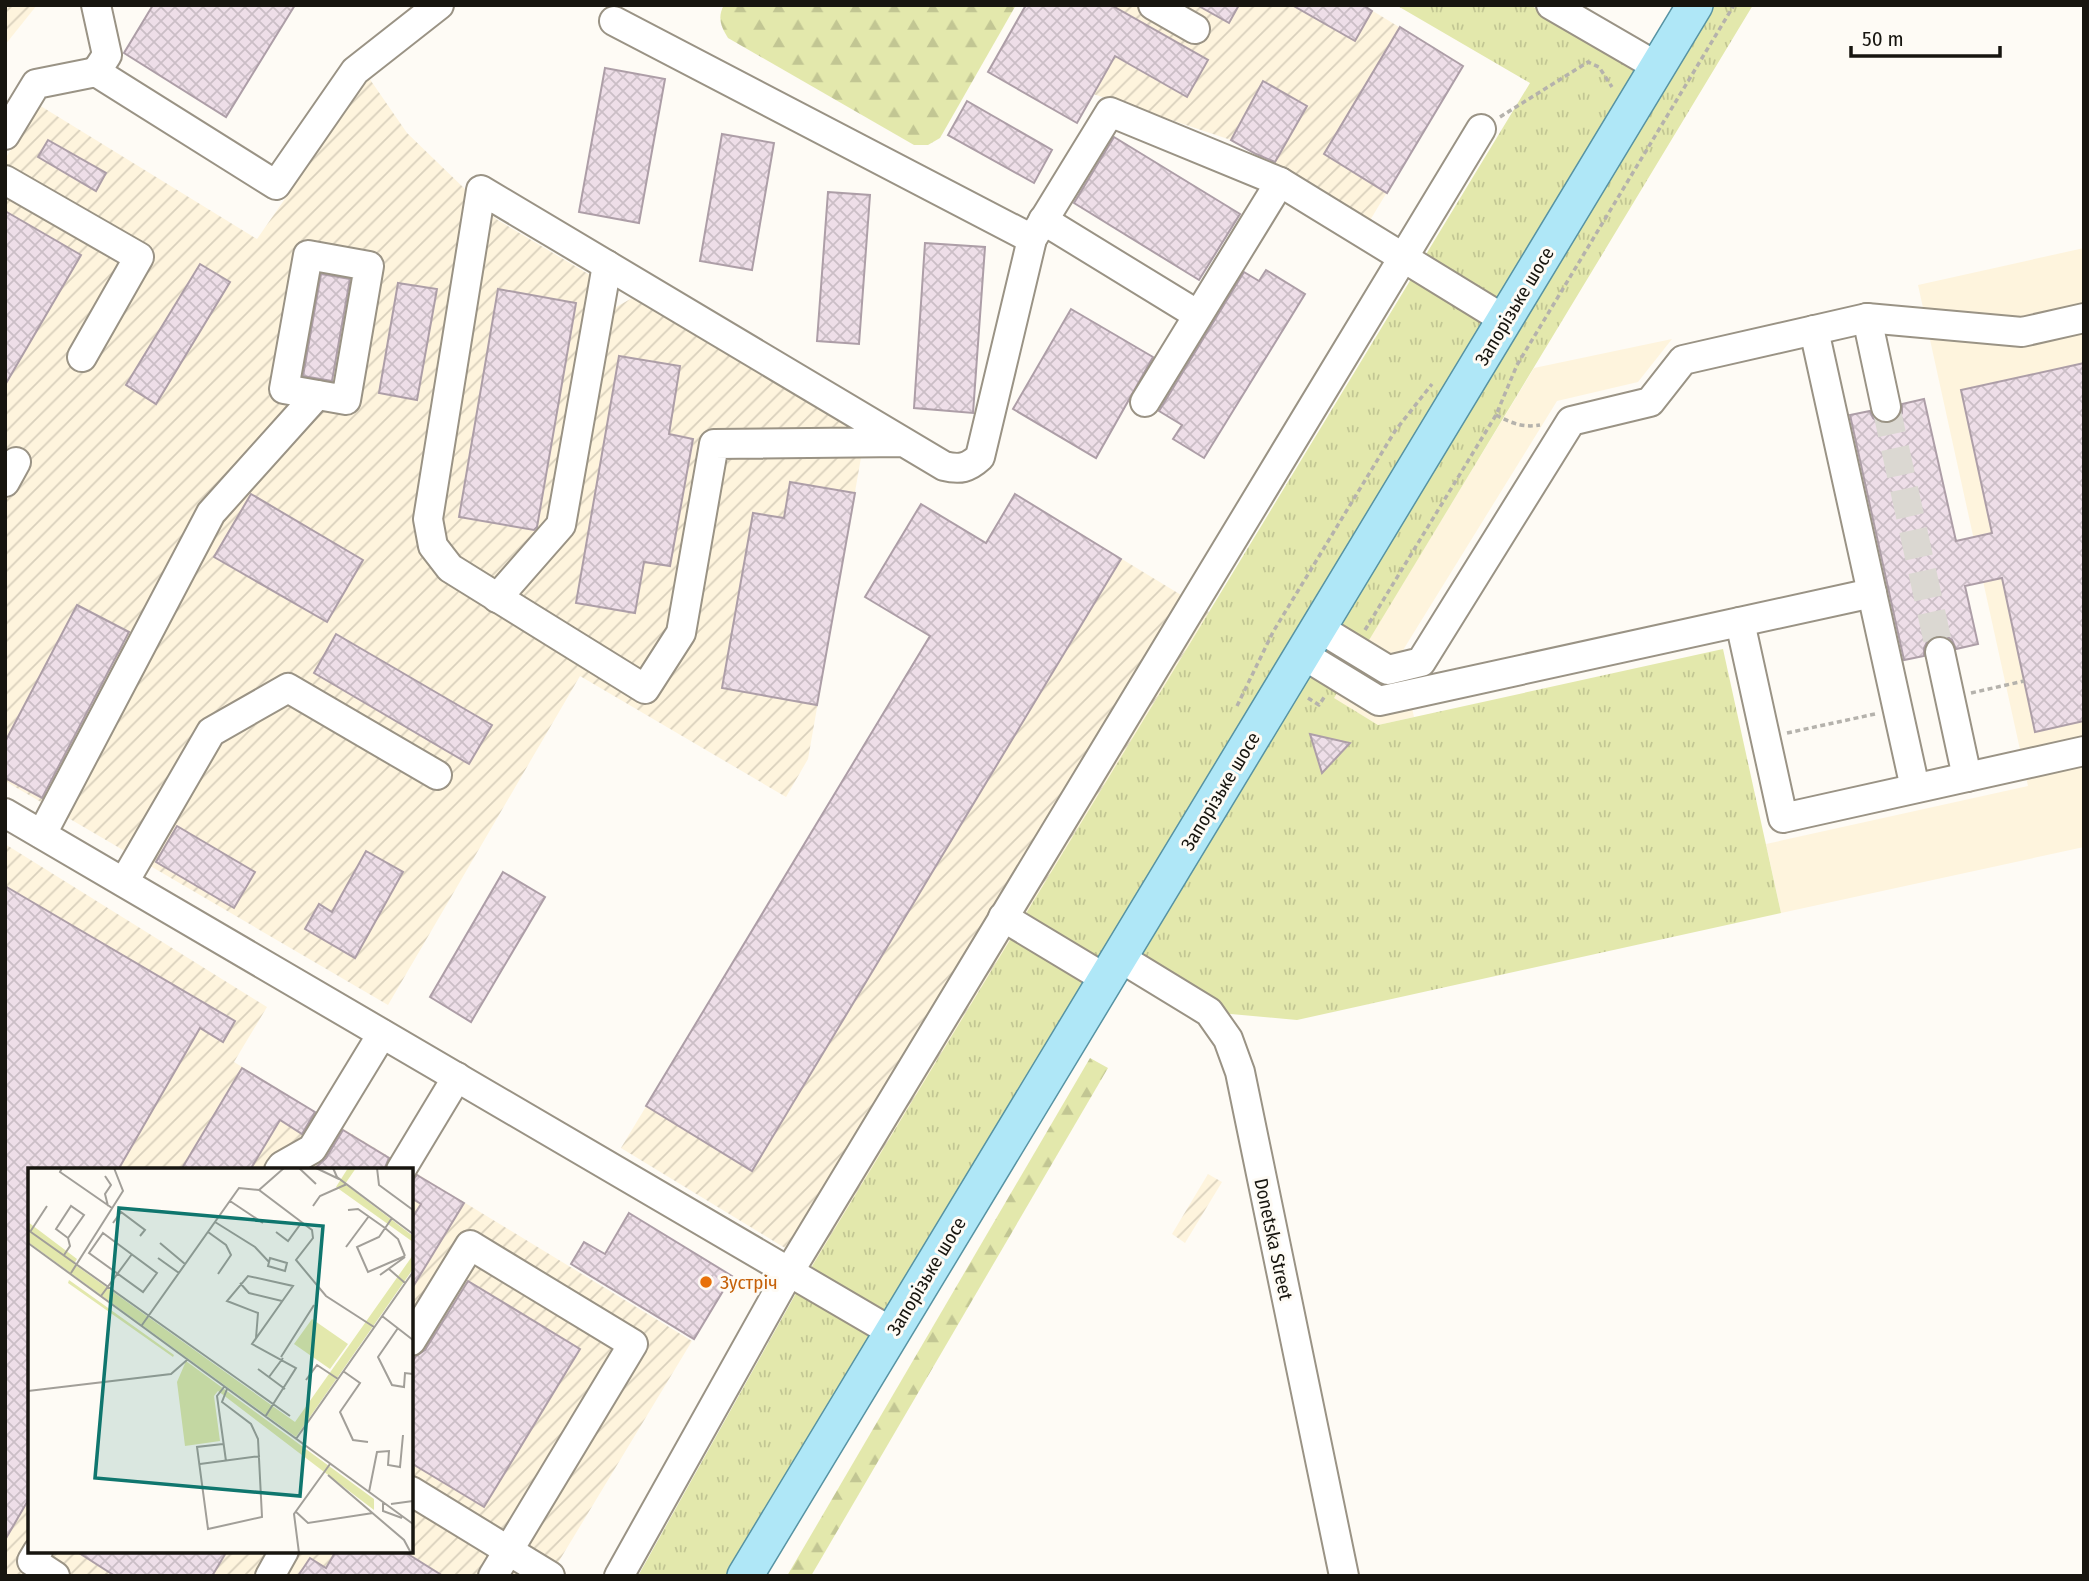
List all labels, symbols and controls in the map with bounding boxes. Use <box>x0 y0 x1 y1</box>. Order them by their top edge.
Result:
scale bar <box>1851 14 2000 58</box>
text: 50 m <box>1862 26 1904 52</box>
street label: Запорізьке шосе <box>1470 243 1559 370</box>
street label: Запорізьке шосе <box>1176 728 1265 855</box>
inset map <box>28 1168 413 1553</box>
street label: Donetska Street <box>1249 1176 1298 1303</box>
street label: Запорізьке шосе <box>882 1213 971 1340</box>
place label: Зустріч <box>720 1271 778 1294</box>
marker: Зустріч <box>698 1274 714 1290</box>

